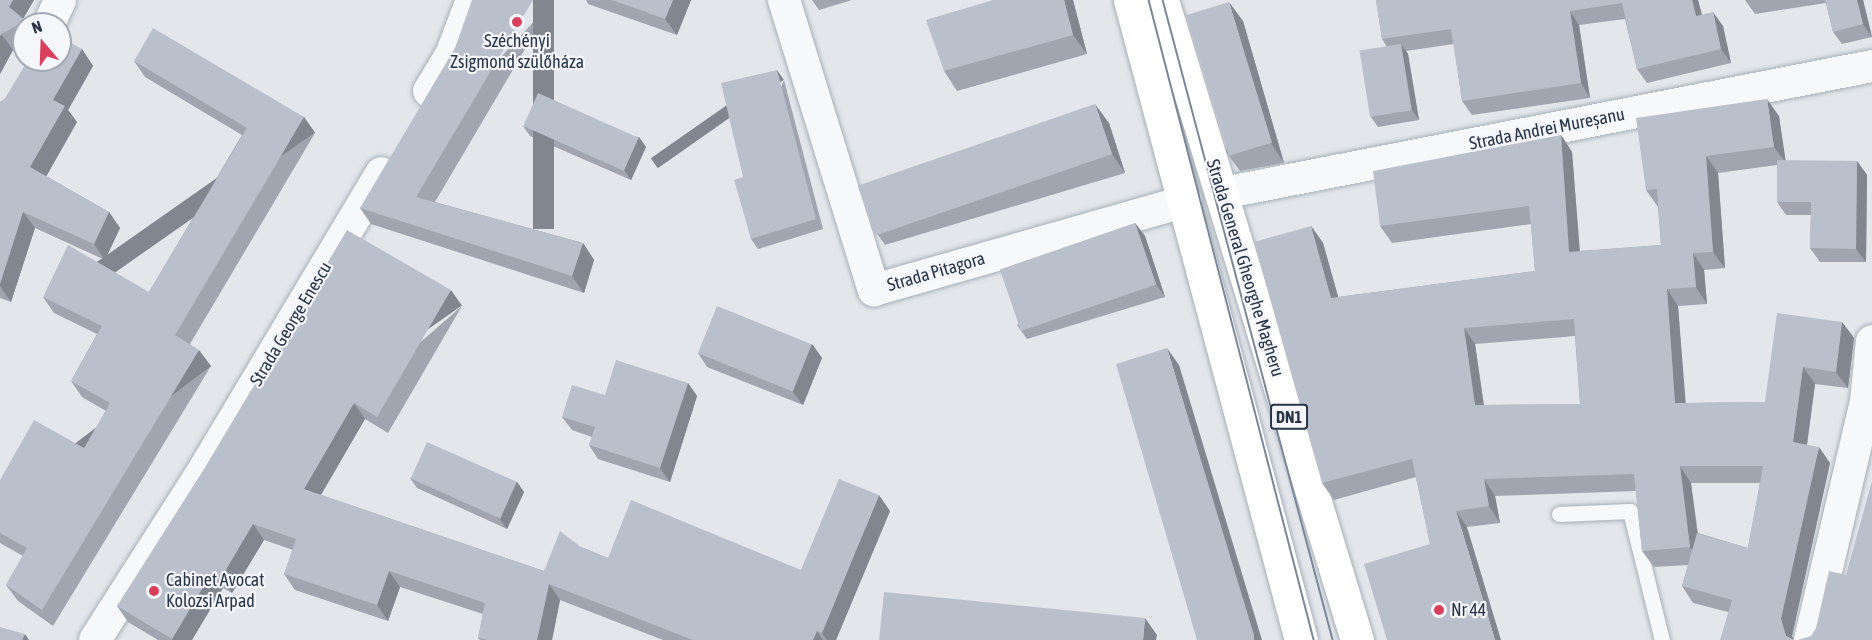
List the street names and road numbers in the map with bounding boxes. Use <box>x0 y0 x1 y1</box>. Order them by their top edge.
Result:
street label: Strada Andrei Mureșanu <box>1467 103 1627 155</box>
street label: Strada General Gheorghe Magheru <box>1202 157 1288 379</box>
street label: Strada Pitagora <box>885 248 987 296</box>
street label: Strada George Enescu <box>246 258 336 390</box>
road number: DN1 <box>1270 404 1308 430</box>

